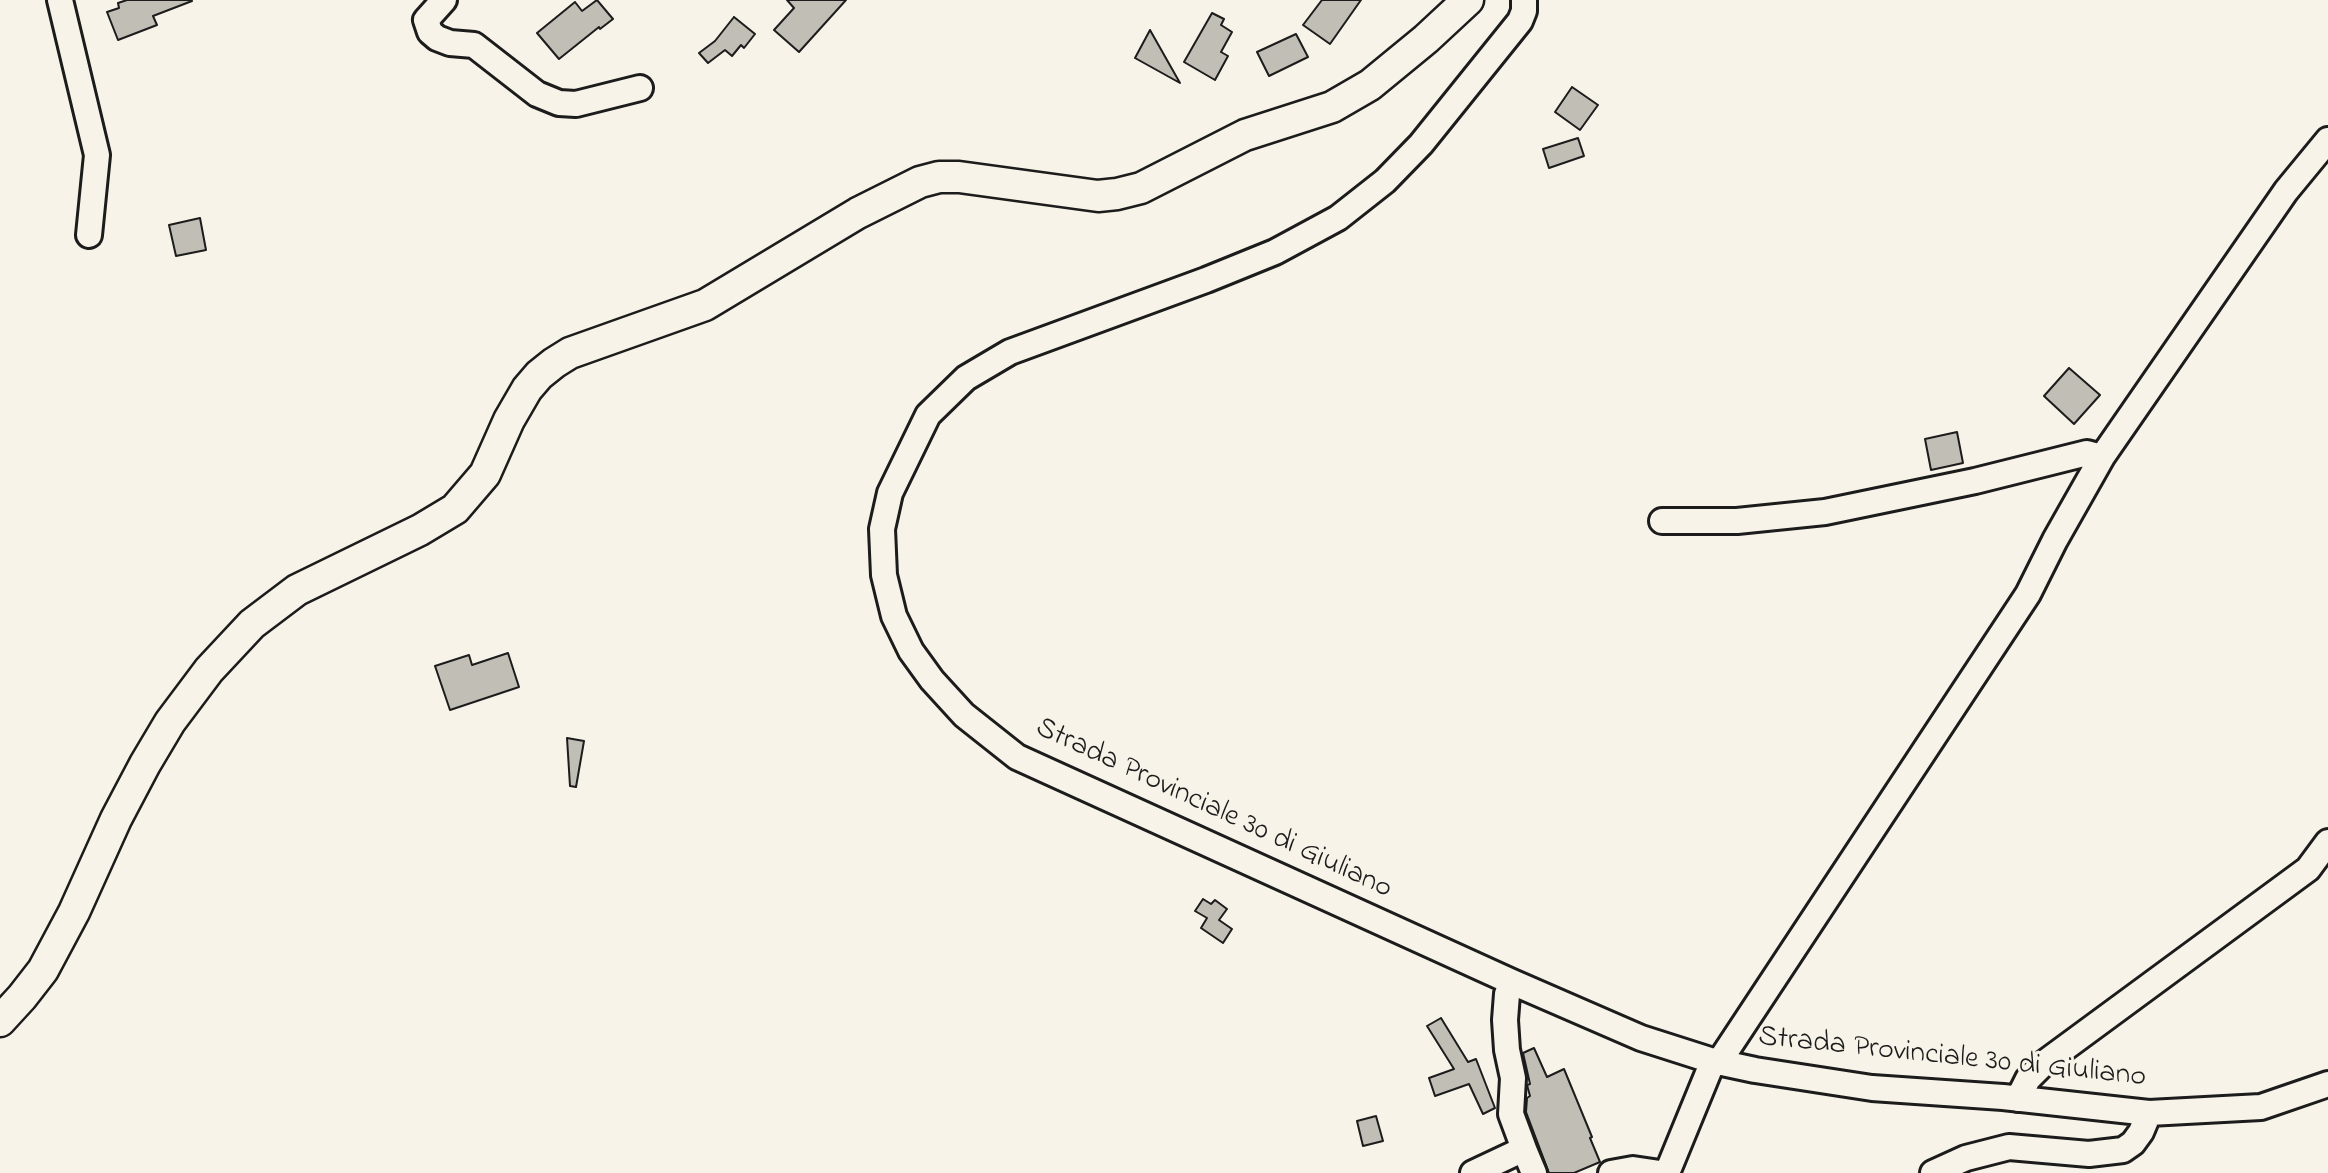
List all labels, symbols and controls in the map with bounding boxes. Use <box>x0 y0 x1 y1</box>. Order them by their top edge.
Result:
street label: Strada Provinciale 30 di Giuliano <box>1029 711 1397 909</box>
street label: Strada Provinciale 30 di Giuliano <box>1756 1021 2148 1097</box>

